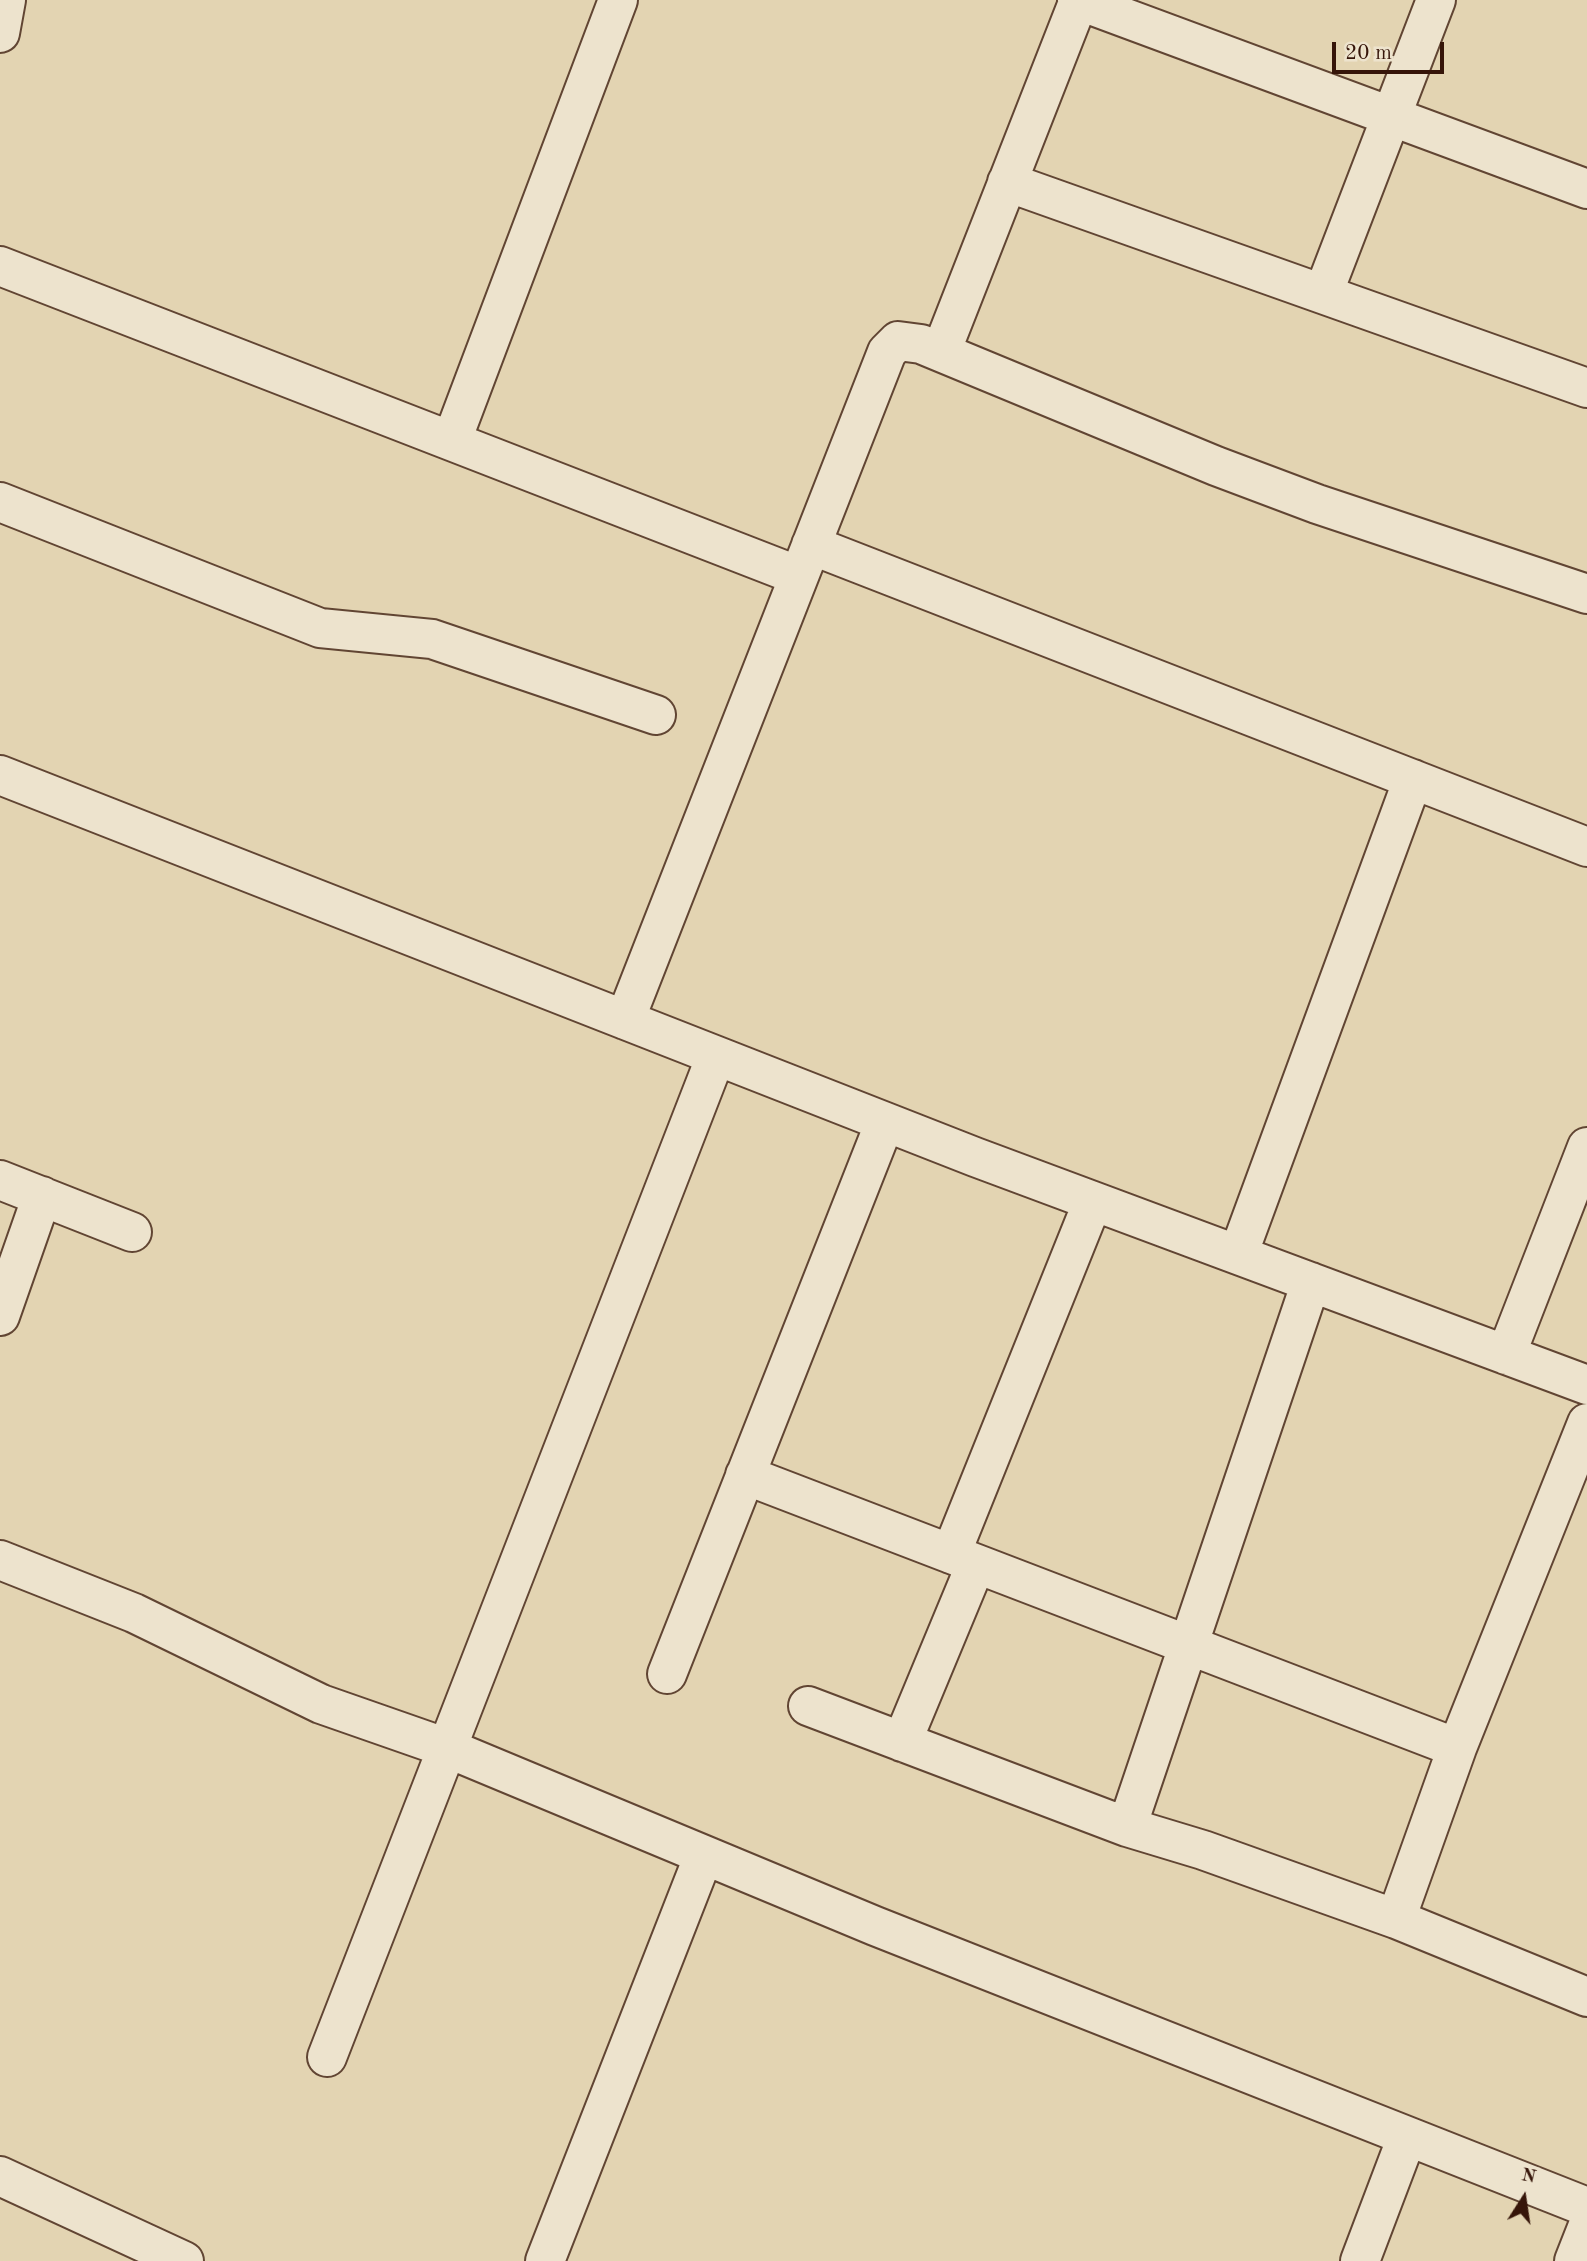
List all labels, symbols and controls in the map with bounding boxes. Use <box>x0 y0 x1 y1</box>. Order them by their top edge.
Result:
scale bar <box>1335 28 1447 72</box>
text: 20 m <box>1345 43 1392 64</box>
north arrow <box>1489 2163 1559 2233</box>
text: N <box>1519 2166 1538 2188</box>

